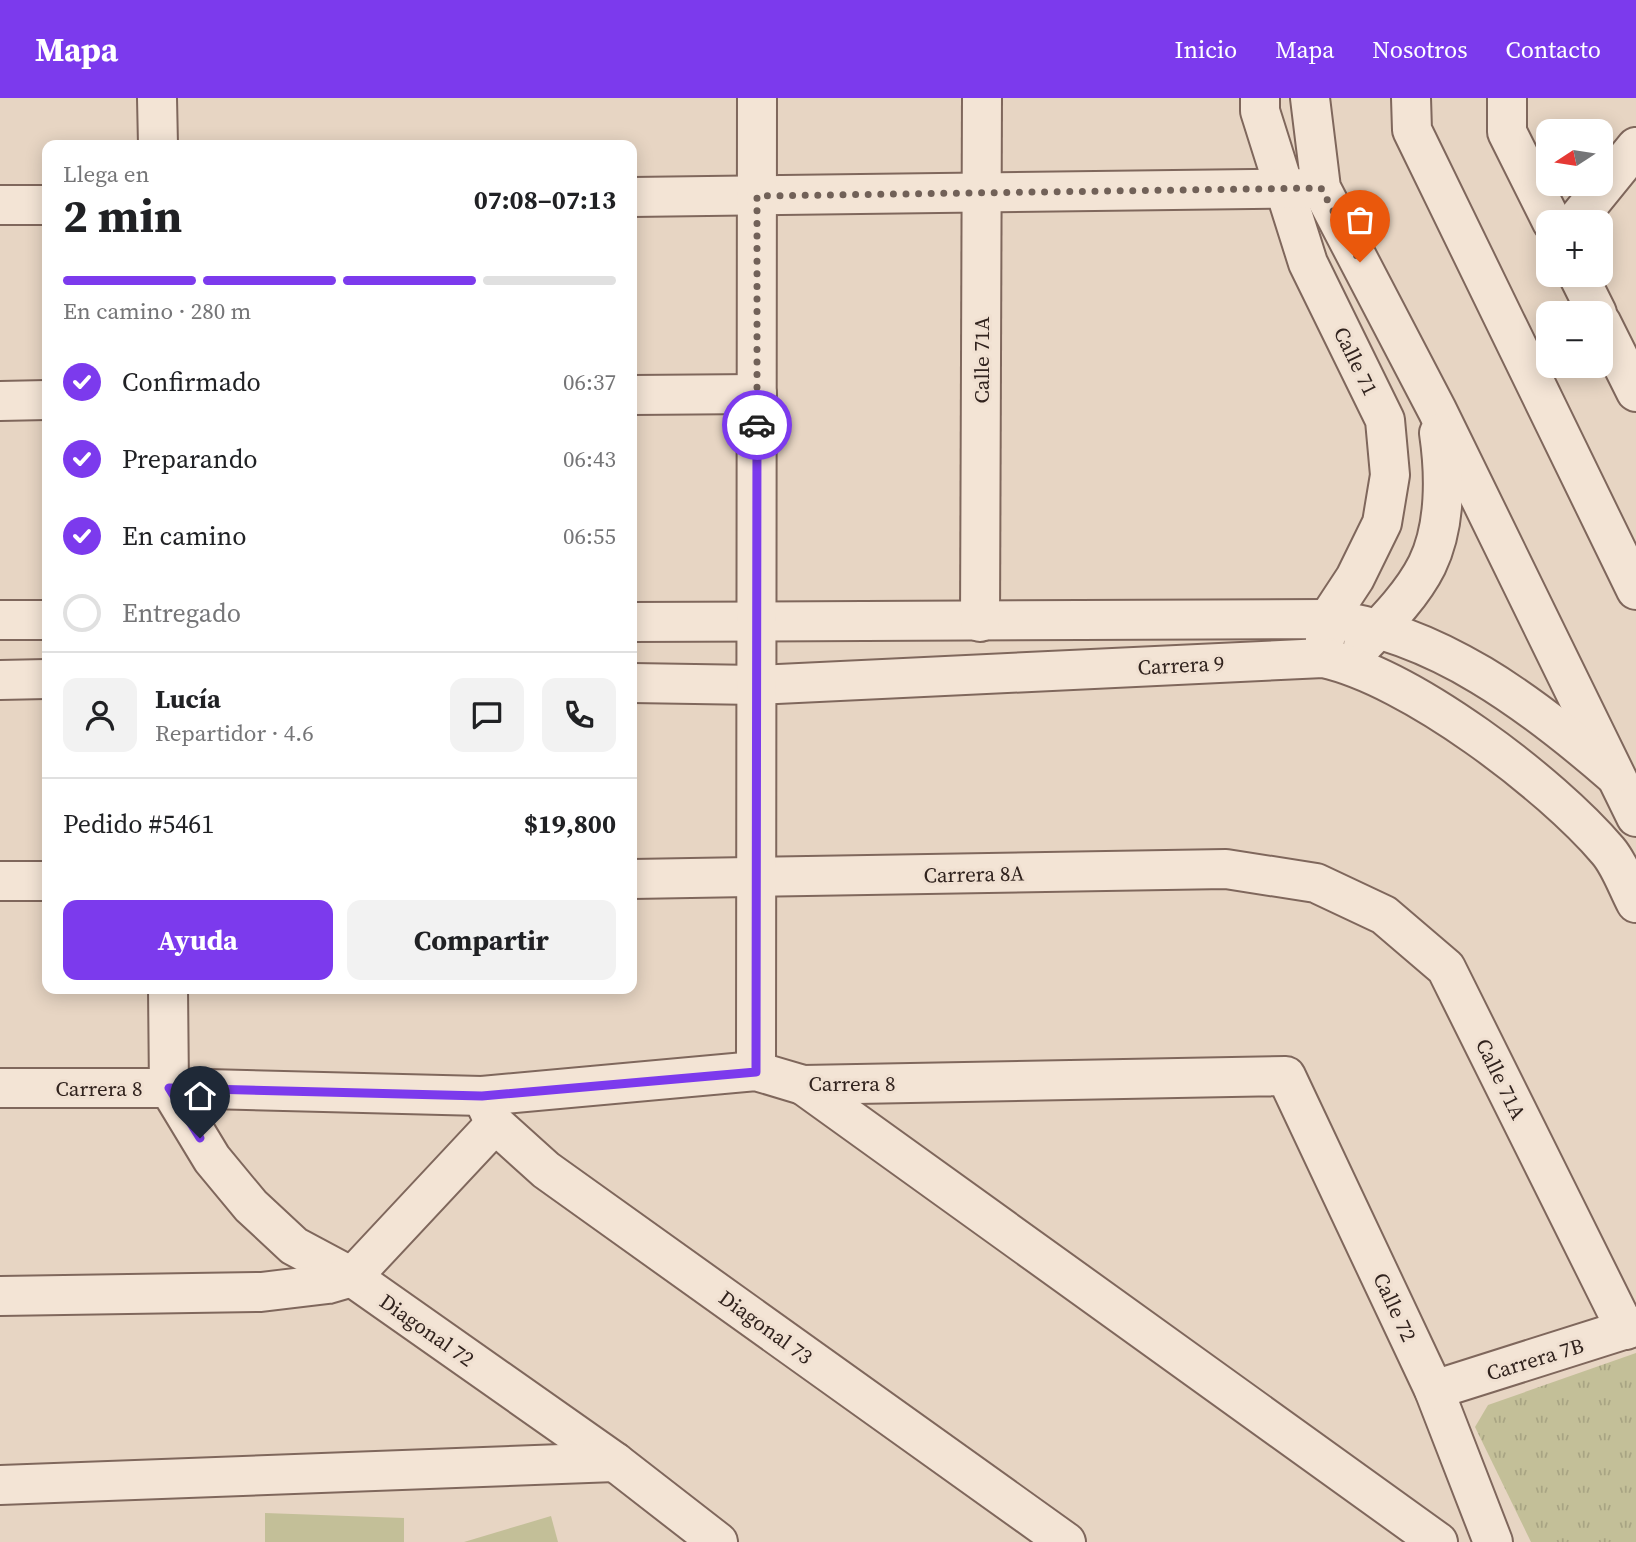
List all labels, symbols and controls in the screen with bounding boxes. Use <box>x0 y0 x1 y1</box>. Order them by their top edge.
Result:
text: Mapa <box>35 27 118 72</box>
text: Inicio <box>1175 33 1237 66</box>
text: Mapa <box>1275 33 1334 66</box>
text: Nosotros <box>1372 33 1468 66</box>
text: Contacto <box>1506 33 1601 66</box>
north arrow <box>1536 119 1614 196</box>
map controls <box>1536 119 1613 378</box>
text: Llega en <box>63 158 149 190</box>
text: 07:08–07:13 <box>474 182 616 218</box>
text: 2 min <box>63 184 182 247</box>
pin <box>1330 190 1390 262</box>
icon: bag <box>1341 201 1379 239</box>
button: + <box>1536 210 1613 287</box>
text: En camino · 280 m <box>63 295 251 327</box>
button: − <box>1536 301 1613 378</box>
street label: Calle 71A <box>967 316 996 404</box>
street label: Calle 71 <box>1327 322 1385 400</box>
icon: check <box>63 363 101 401</box>
text: Confirmado <box>122 364 261 400</box>
text: 06:37 <box>563 366 616 398</box>
courier <box>722 390 792 460</box>
icon: car <box>738 406 776 444</box>
icon: check <box>63 440 101 478</box>
text: Preparando <box>122 441 258 477</box>
text: 06:43 <box>563 443 616 475</box>
icon: check <box>63 517 101 555</box>
text: En camino <box>122 518 247 554</box>
text: 06:55 <box>563 520 616 552</box>
text: Entregado <box>122 595 241 631</box>
street label: Carrera 9 <box>1137 648 1225 682</box>
button: person <box>63 678 137 752</box>
button: chat <box>450 678 524 752</box>
button: phone <box>542 678 616 752</box>
text: Lucía <box>155 681 221 717</box>
text: Repartidor · 4.6 <box>155 717 314 749</box>
text: Pedido #5461 <box>63 806 214 842</box>
text: $19,800 <box>524 806 616 842</box>
street label: Carrera 8A <box>923 859 1025 889</box>
button: Ayuda <box>63 900 333 980</box>
button: Compartir <box>347 900 616 980</box>
street label: Calle 71A <box>1469 1034 1533 1124</box>
pin <box>170 1066 230 1138</box>
street label: Carrera 8 <box>809 1069 895 1098</box>
street label: Carrera 8 <box>56 1074 142 1103</box>
icon: home <box>181 1077 219 1115</box>
street label: Calle 72 <box>1366 1268 1424 1346</box>
street label: Diagonal 73 <box>713 1283 819 1371</box>
street label: Diagonal 72 <box>374 1287 480 1373</box>
street label: Carrera 7B <box>1483 1331 1587 1387</box>

